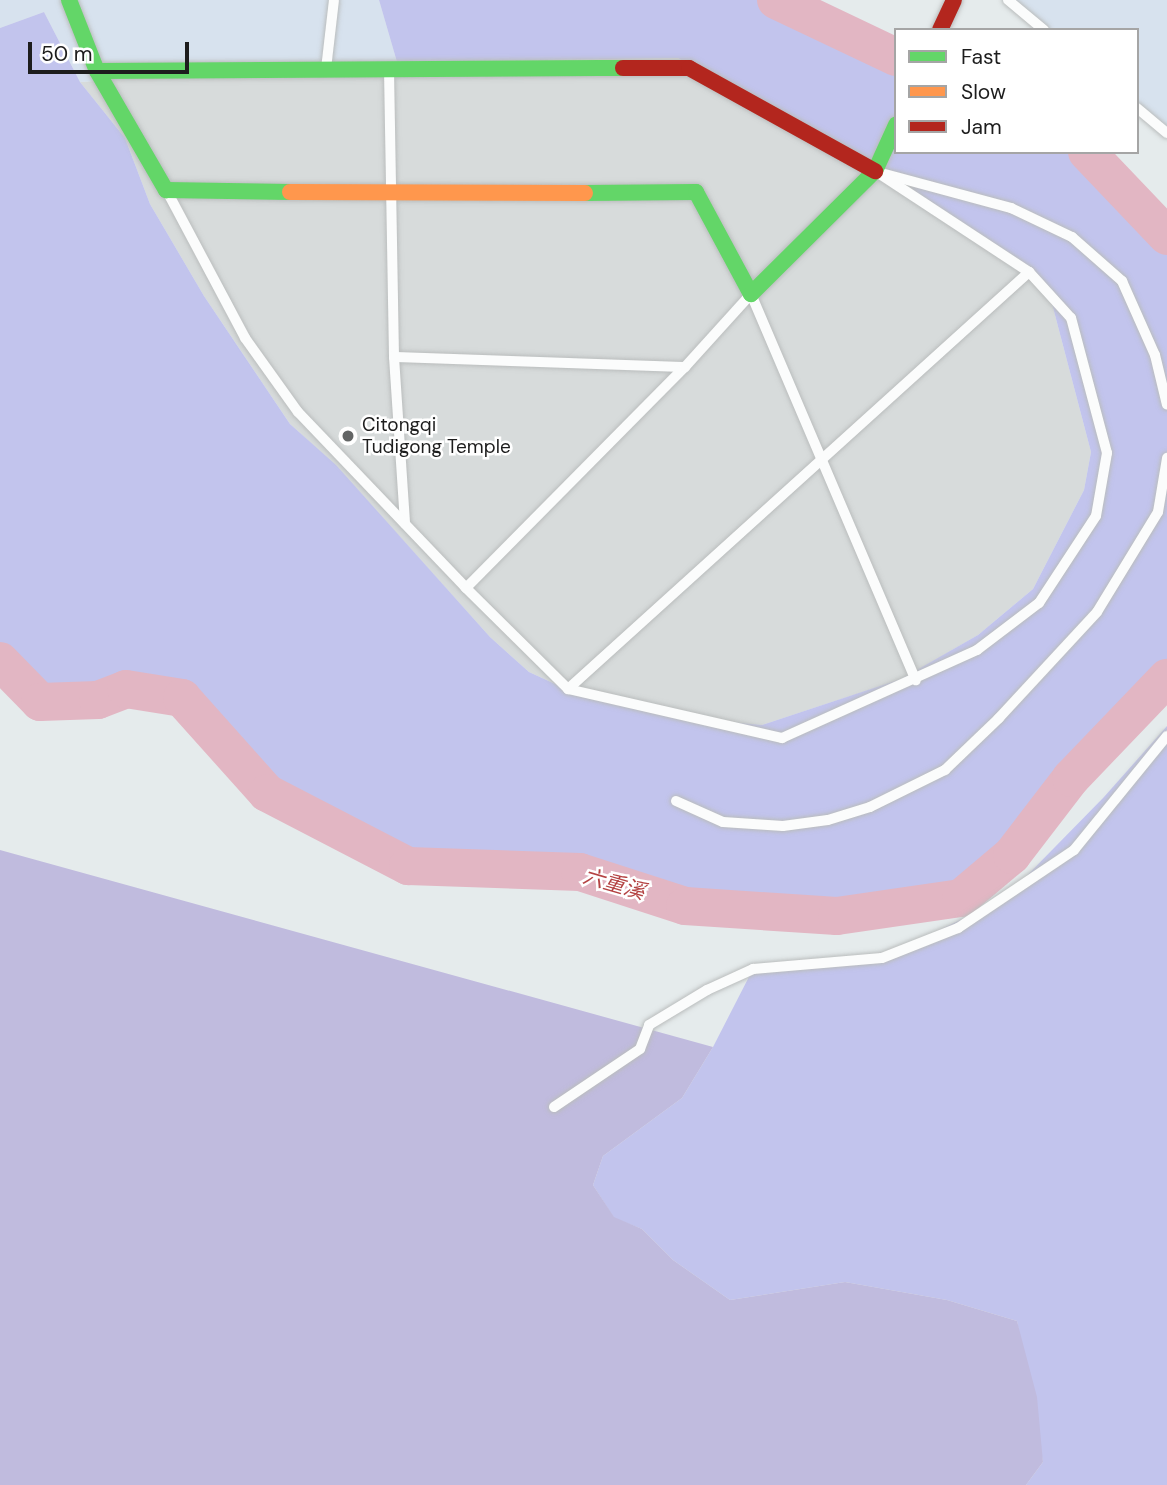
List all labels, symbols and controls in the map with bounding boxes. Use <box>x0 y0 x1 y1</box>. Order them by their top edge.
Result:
scale bar <box>32 28 192 72</box>
legend <box>894 28 1139 154</box>
text: 50 m <box>41 40 92 68</box>
text: Fast <box>961 43 1001 71</box>
text: Slow <box>961 78 1006 106</box>
text: Jam <box>961 113 1002 141</box>
place label: Citongqi Tudigong Temple <box>362 414 511 458</box>
marker: Citongqi Tudigong Temple <box>340 428 356 444</box>
water label: 六重溪 <box>580 863 648 905</box>

